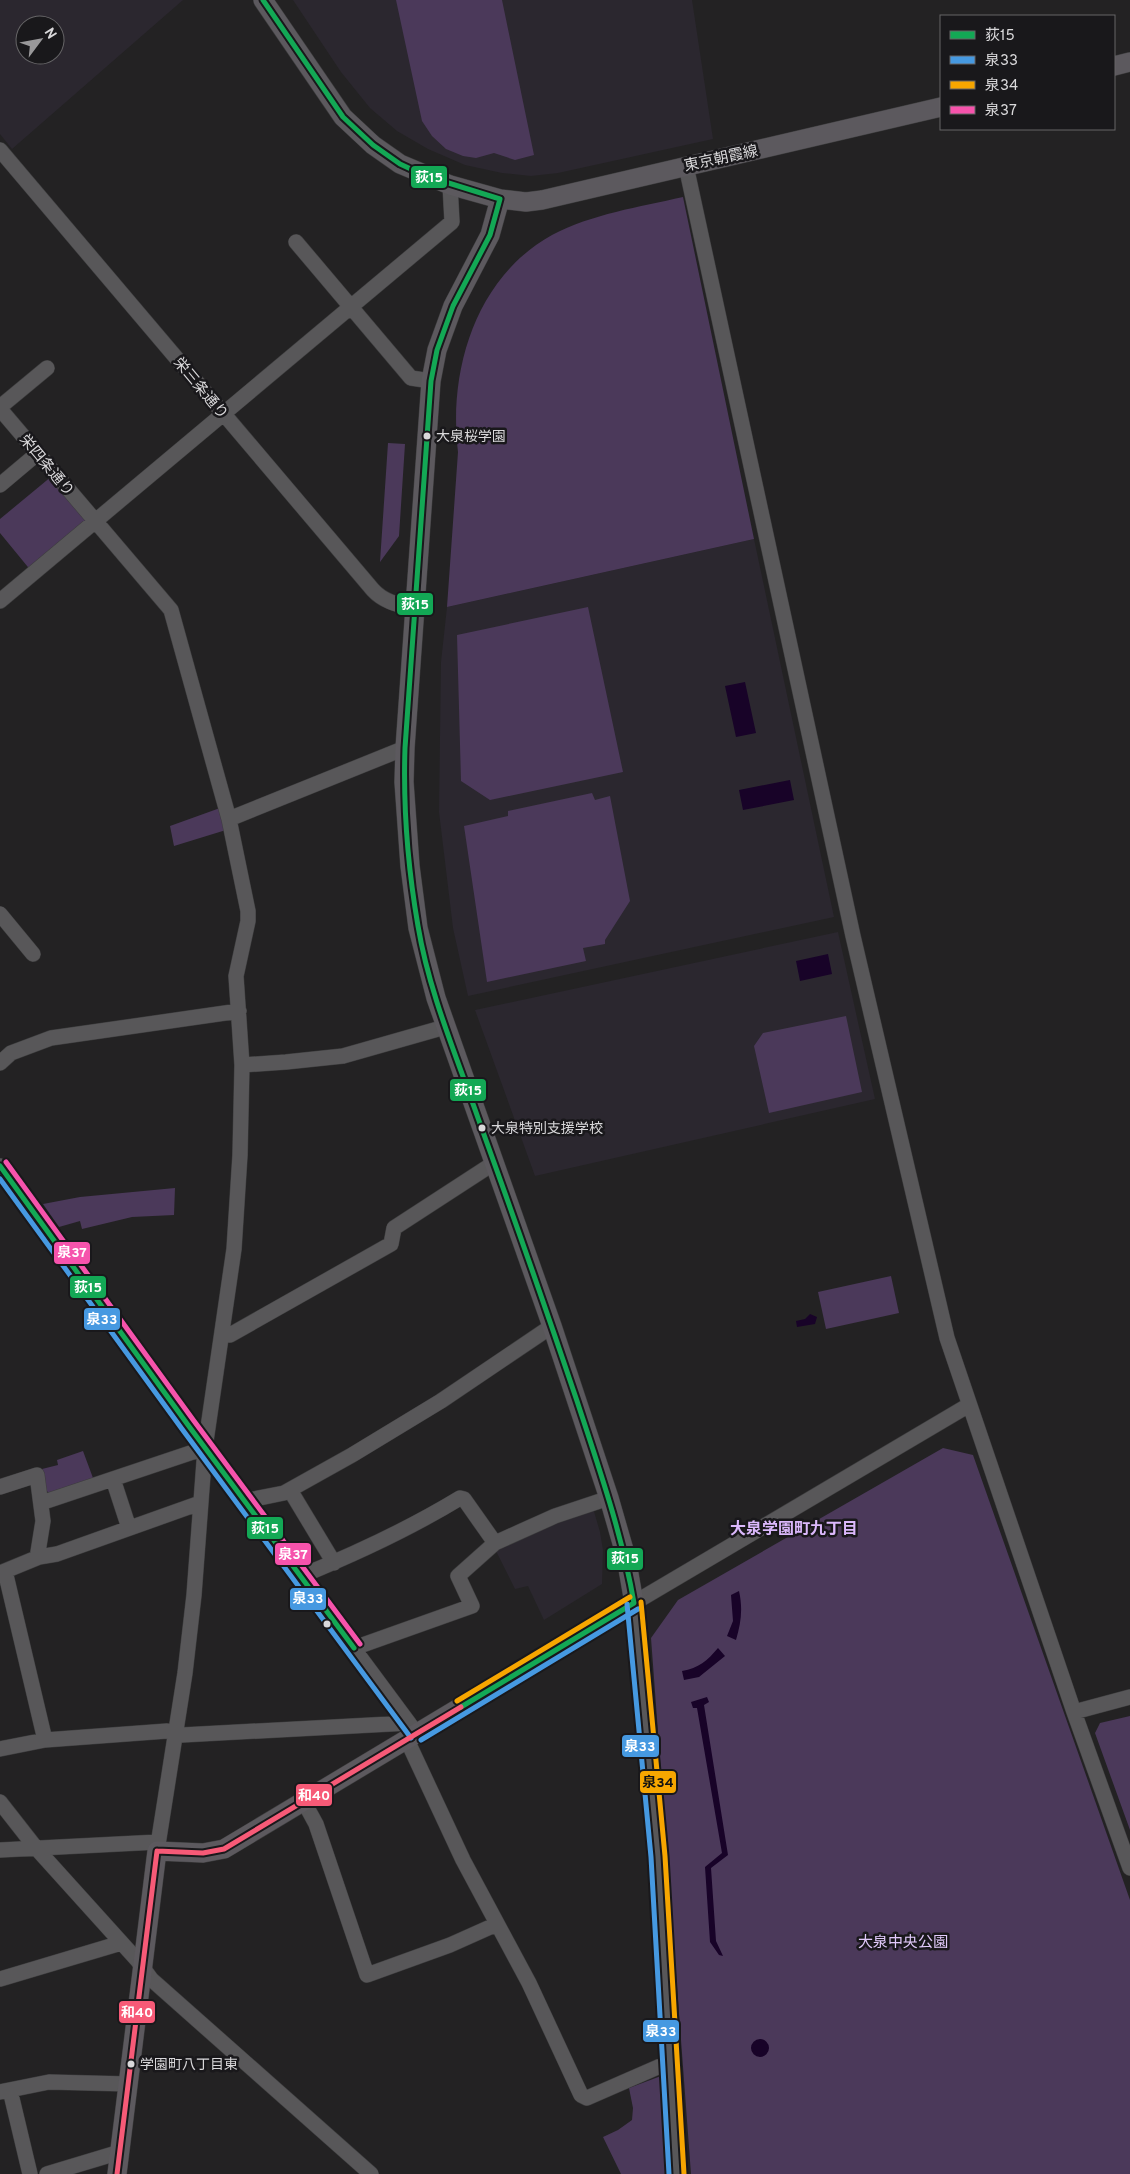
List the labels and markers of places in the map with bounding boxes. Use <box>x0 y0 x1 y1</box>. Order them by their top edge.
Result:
place label: 大泉桜学園 <box>436 428 506 446</box>
marker: 大泉桜学園 <box>422 431 432 441</box>
place label: 大泉特別支援学校 <box>491 1120 603 1138</box>
marker: 大泉特別支援学校 <box>477 1123 487 1133</box>
unlabelled marker <box>322 1619 332 1629</box>
place label: 学園町八丁目東 <box>140 2057 238 2074</box>
marker: 学園町八丁目東 <box>126 2059 136 2069</box>

